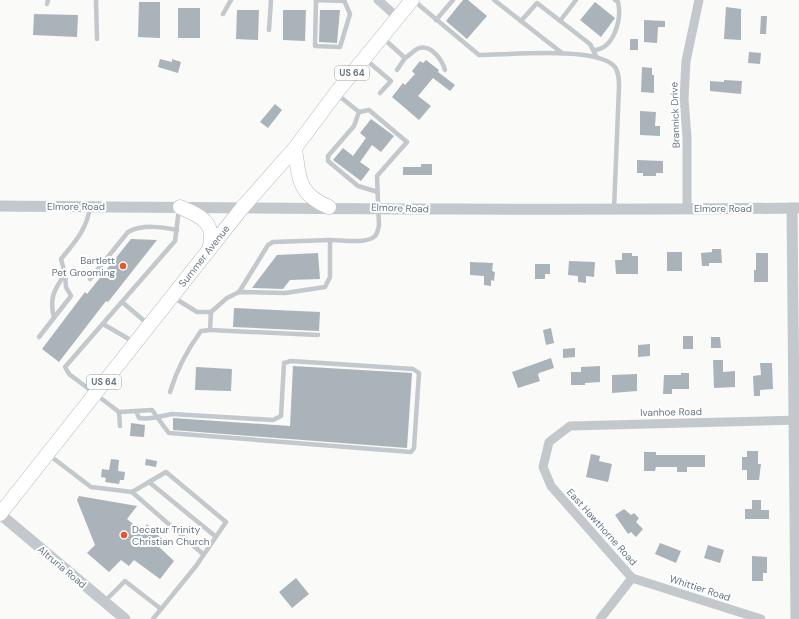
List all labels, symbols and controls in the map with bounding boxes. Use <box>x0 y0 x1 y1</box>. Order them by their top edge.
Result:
road number: US 64 <box>335 66 369 80</box>
street label: Brannick Drive <box>667 81 683 148</box>
street label: Elmore Road <box>47 200 105 213</box>
street label: Elmore Road <box>371 200 429 216</box>
street label: Elmore Road <box>694 202 752 215</box>
street label: Summer Avenue <box>176 222 233 290</box>
place label: Bartlett Pet Grooming <box>52 254 115 279</box>
marker: Bartlett Pet Grooming <box>118 261 128 271</box>
road number: US 64 <box>87 375 121 389</box>
street label: Ivanhoe Road <box>640 405 702 419</box>
street label: East Hawthorne Road <box>564 486 640 568</box>
place label: Decatur Trinity Christian Church <box>132 523 210 548</box>
marker: Decatur Trinity Christian Church <box>119 530 129 540</box>
street label: Altruria Road <box>35 543 89 591</box>
street label: Whittier Road <box>668 572 732 604</box>

